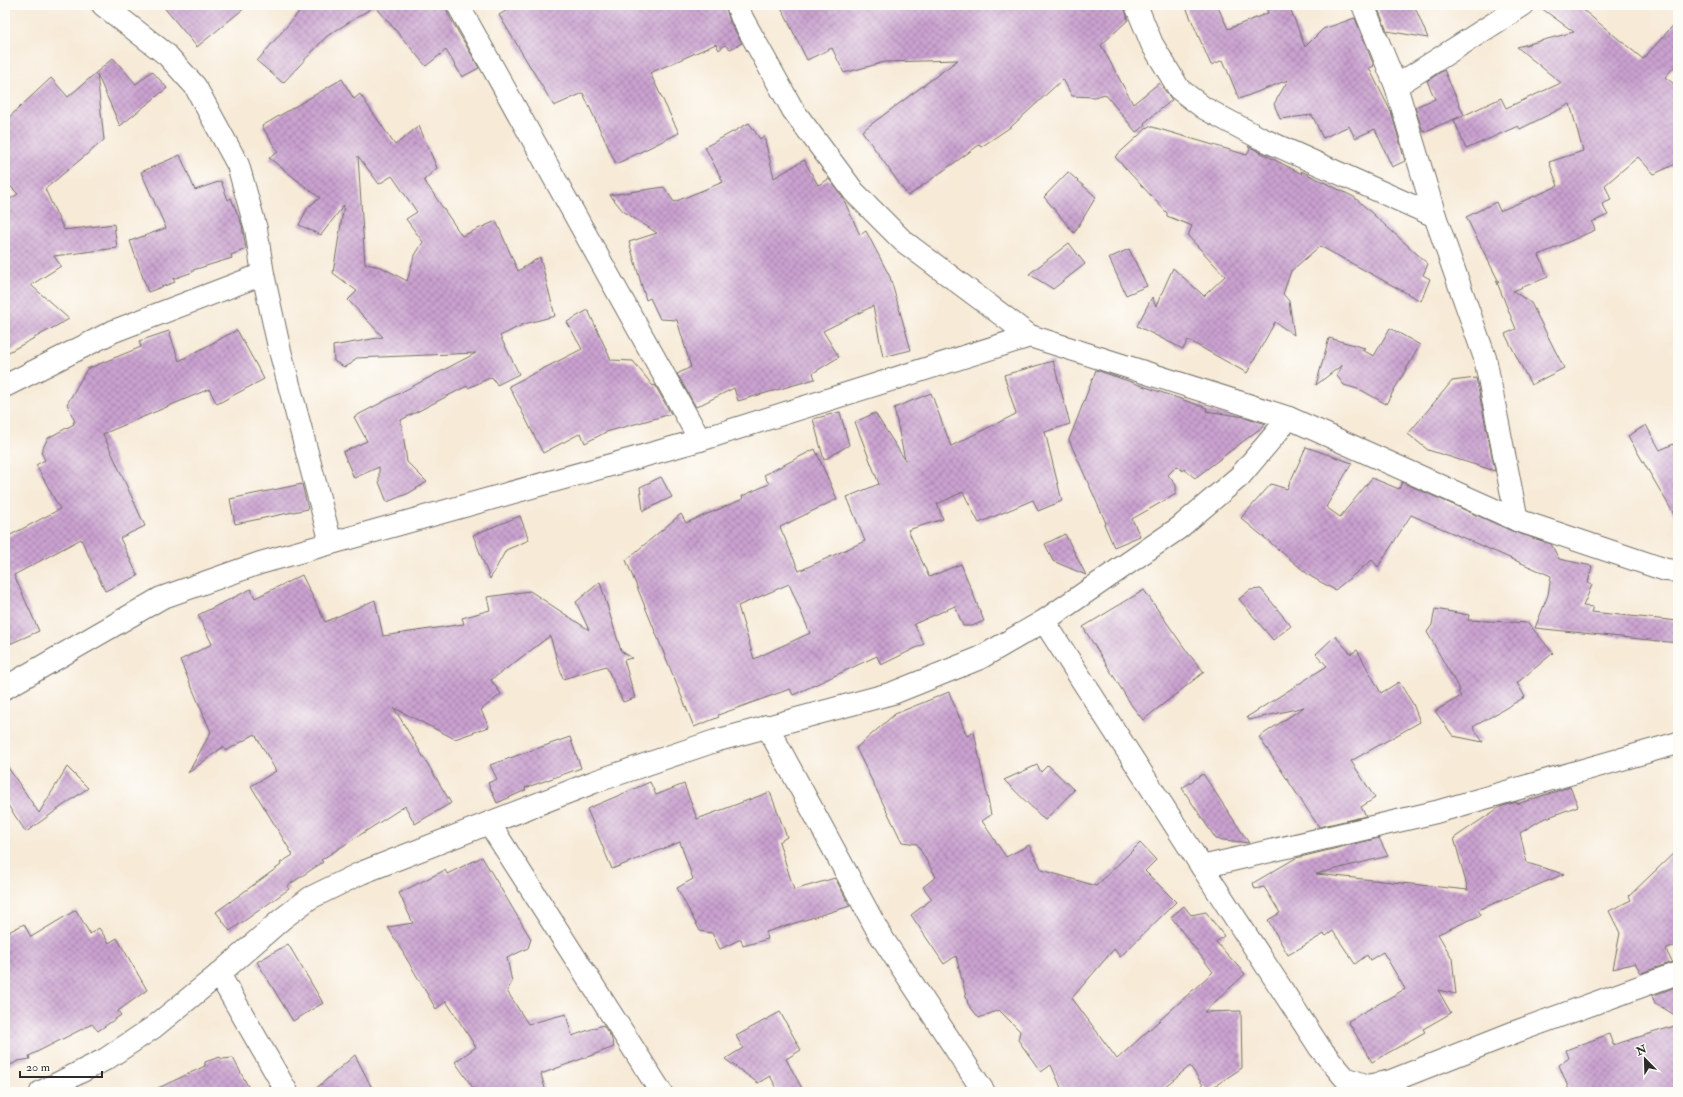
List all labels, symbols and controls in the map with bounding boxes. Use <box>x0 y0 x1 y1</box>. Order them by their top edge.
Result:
north arrow <box>1625 1039 1665 1079</box>
text: N <box>1633 1042 1649 1059</box>
scale bar <box>20 1053 102 1079</box>
text: 20 m <box>26 1060 51 1075</box>

